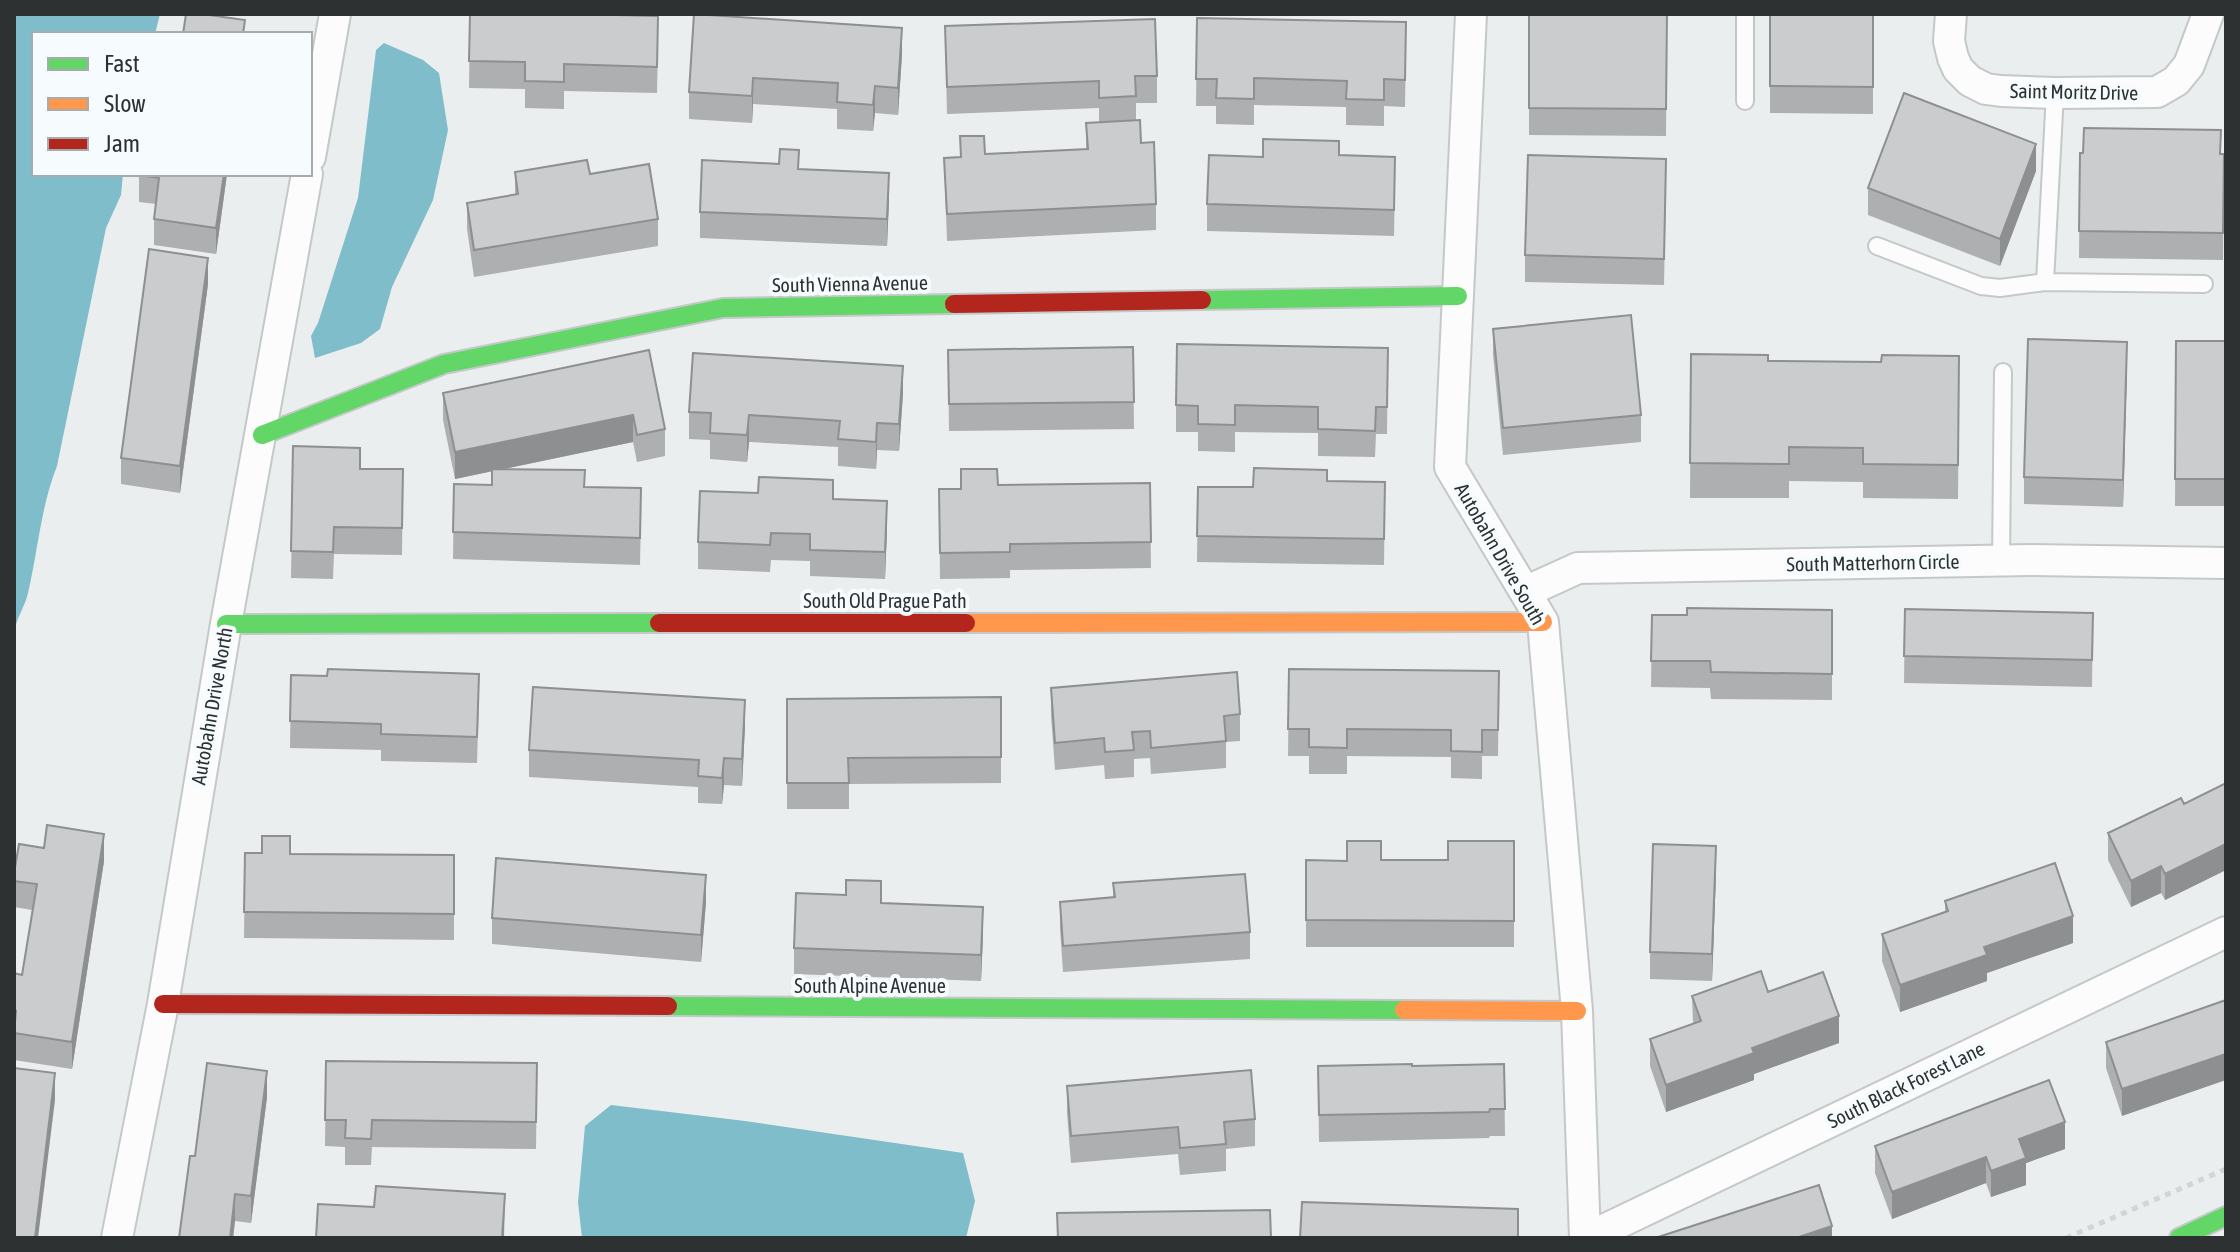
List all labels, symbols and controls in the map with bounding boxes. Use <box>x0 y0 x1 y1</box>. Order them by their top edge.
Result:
legend <box>32 32 312 176</box>
text: Fast <box>104 50 140 77</box>
street label: Saint Moritz Drive <box>2010 79 2138 104</box>
text: Slow <box>104 90 146 117</box>
text: Jam <box>104 130 140 157</box>
street label: South Vienna Avenue <box>772 271 928 296</box>
street label: Autobahn Drive South <box>1451 479 1550 629</box>
street label: South Matterhorn Circle <box>1786 549 1960 576</box>
street label: South Old Prague Path <box>803 589 967 612</box>
street label: Autobahn Drive North <box>186 625 237 786</box>
street label: South Alpine Avenue <box>794 974 946 997</box>
street label: South Black Forest Lane <box>1823 1036 1988 1133</box>

